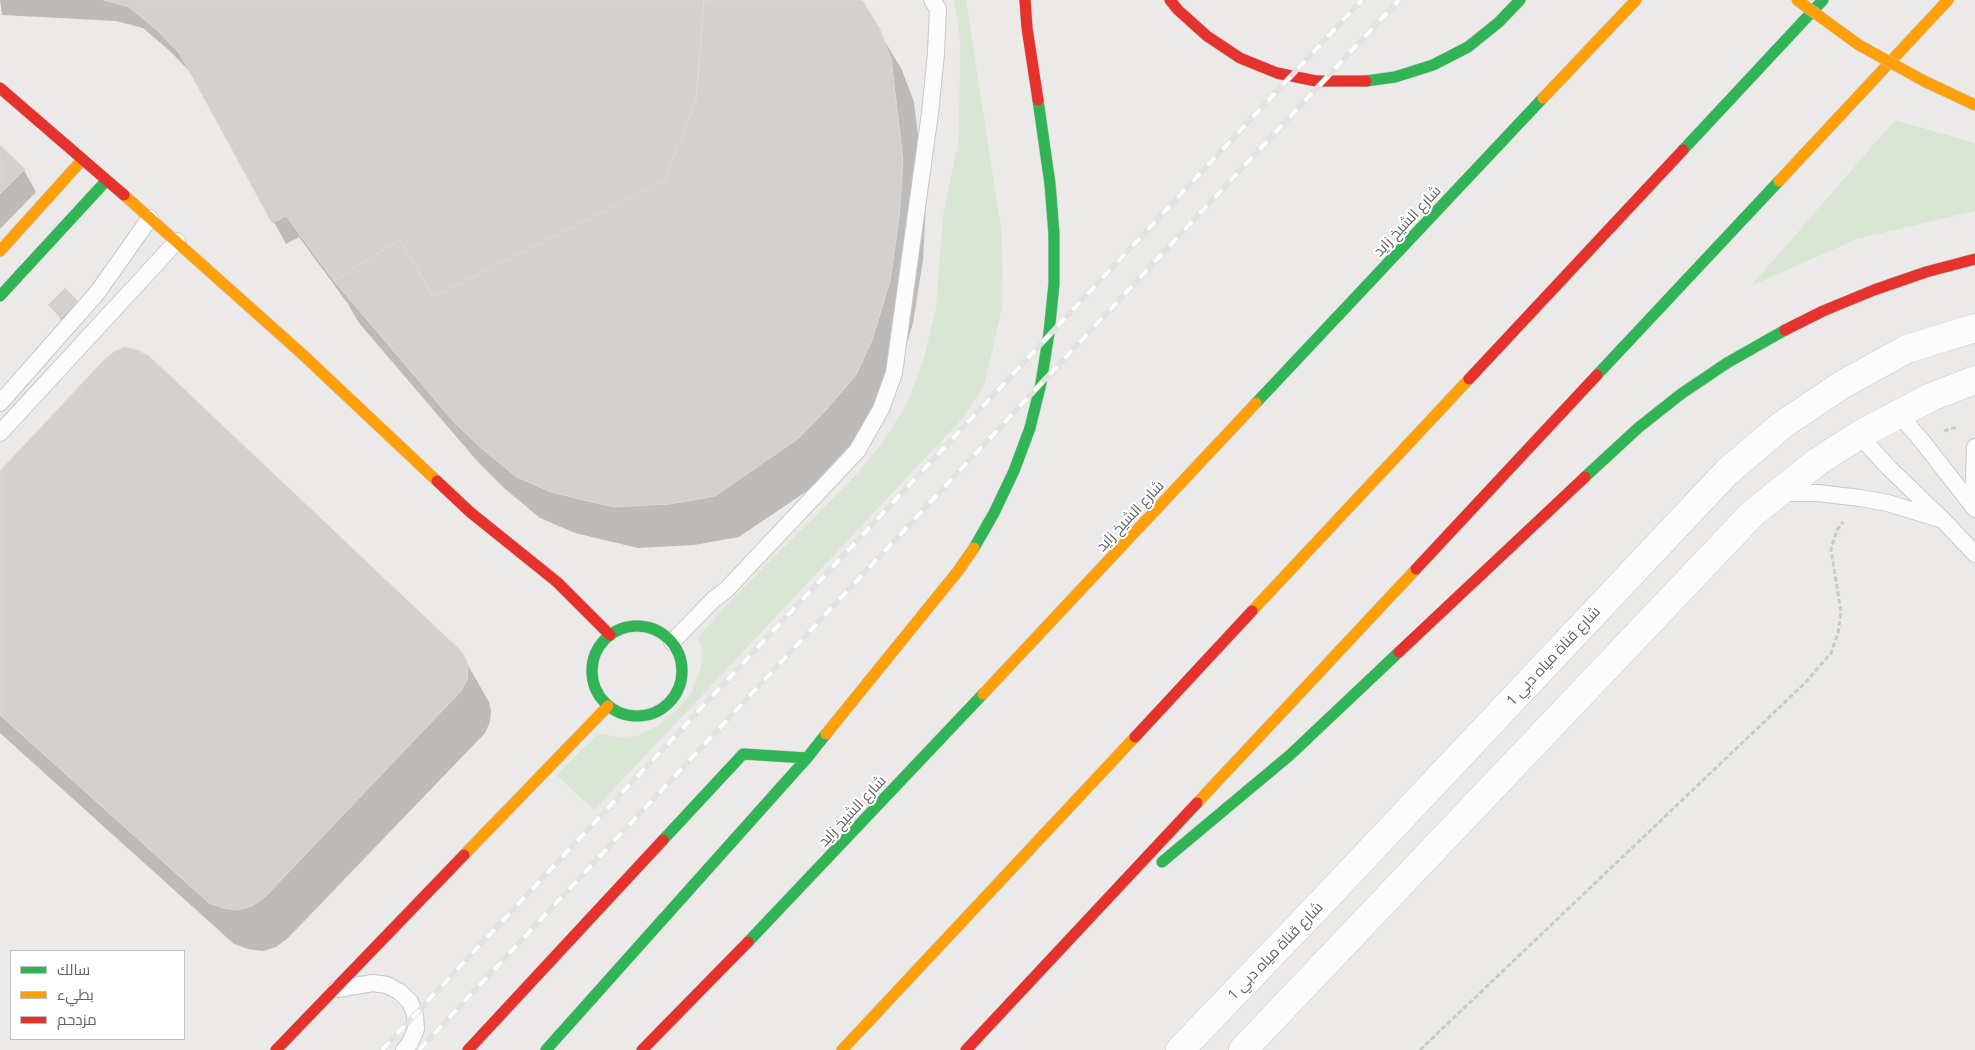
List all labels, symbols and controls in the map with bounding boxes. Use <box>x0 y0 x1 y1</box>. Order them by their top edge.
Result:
street label: شارع الشيخ زايد <box>1369 182 1445 260</box>
street label: شارع الشيخ زايد <box>1092 477 1168 555</box>
street label: شارع قناة مياه دبي 1 <box>1502 602 1604 710</box>
street label: شارع الشيخ زايد <box>814 772 890 850</box>
street label: شارع قناة مياه دبي 1 <box>1223 898 1327 1004</box>
legend <box>10 950 185 1040</box>
text: سالك <box>57 961 90 978</box>
text: بطيء <box>57 986 94 1003</box>
text: مزدحم <box>57 1011 97 1028</box>

